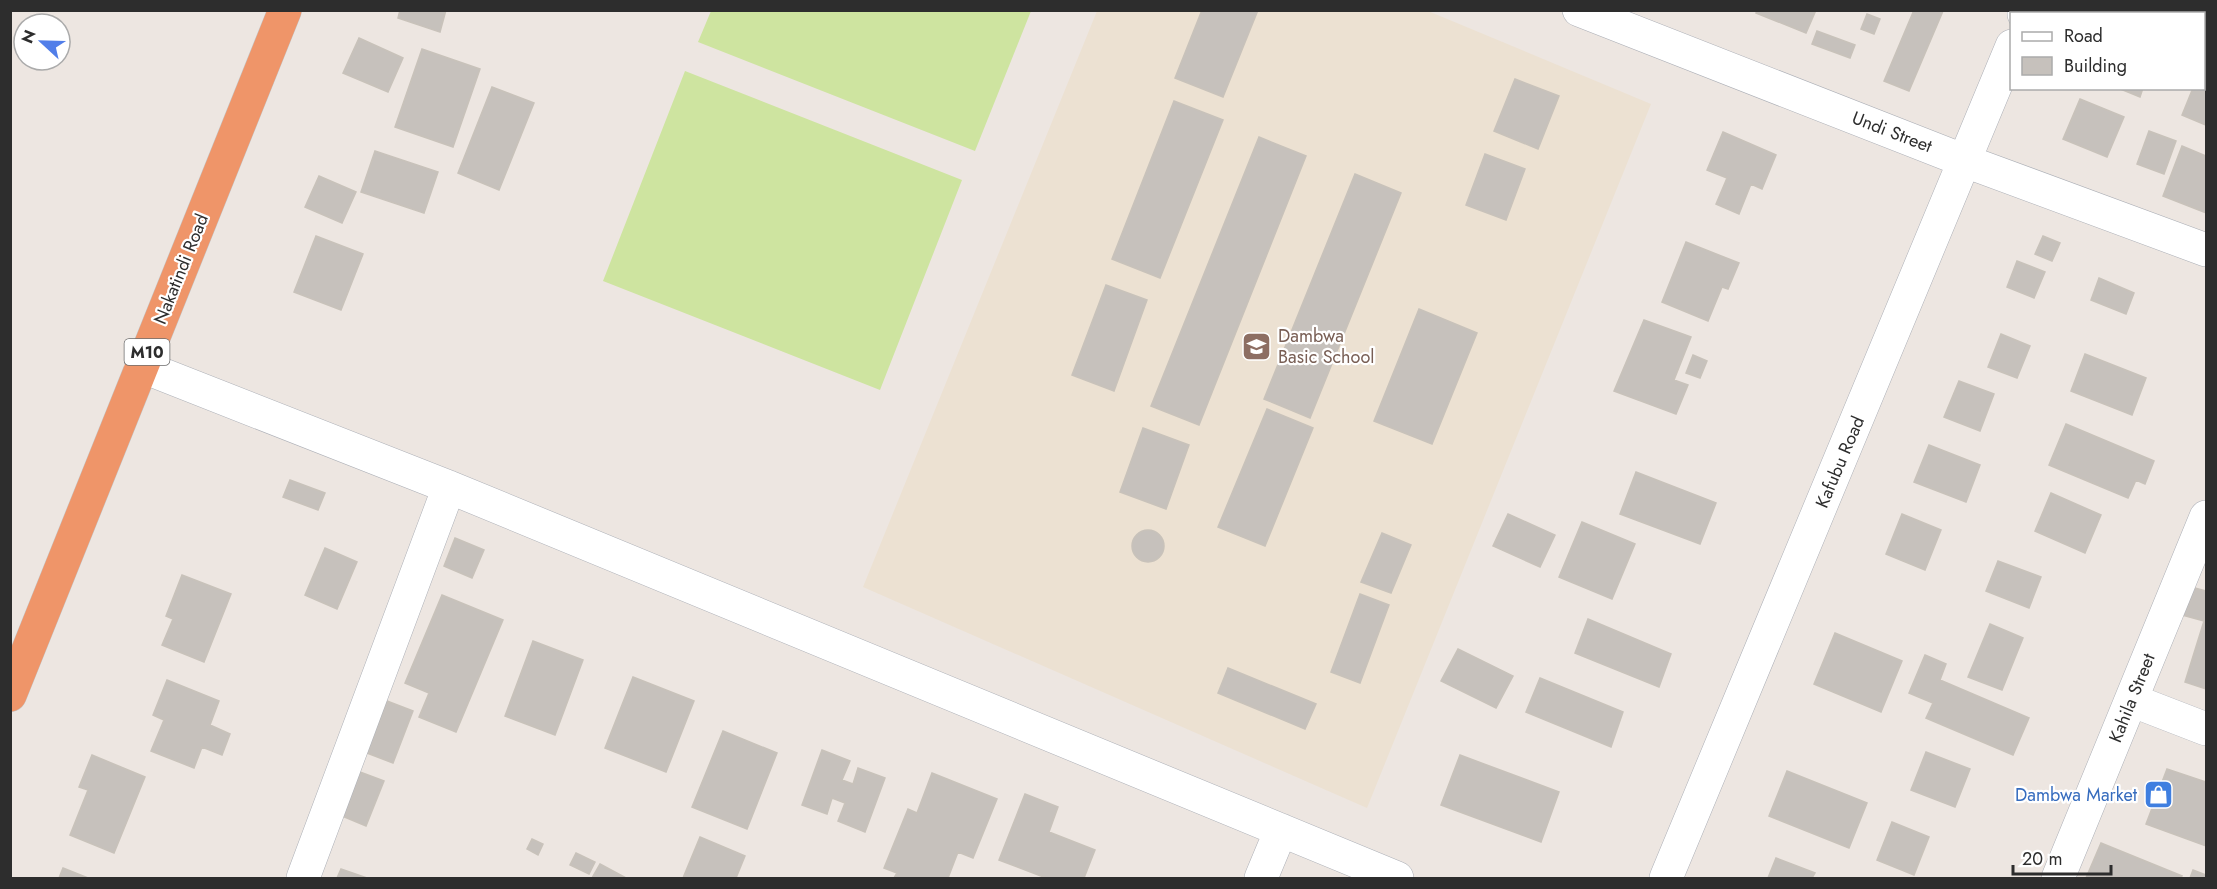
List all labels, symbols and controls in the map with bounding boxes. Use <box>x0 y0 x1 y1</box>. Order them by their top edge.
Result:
north arrow <box>12 12 72 72</box>
legend <box>2010 12 2205 90</box>
text: Road <box>2064 23 2103 49</box>
text: N <box>16 26 42 47</box>
text: Building <box>2064 53 2127 79</box>
street label: Undi Street <box>1848 105 1937 159</box>
street label: Nakatindi Road <box>147 210 215 328</box>
place label: Dambwa Basic School <box>1278 323 1374 370</box>
school or university icon: Dambwa Basic School <box>1241 330 1273 362</box>
road number: M10 <box>124 339 170 365</box>
street label: Kafubu Road <box>1809 412 1871 512</box>
street label: Kahila Street <box>2102 649 2162 746</box>
shop icon: Dambwa Market <box>2142 779 2174 811</box>
place label: Dambwa Market <box>2015 782 2138 808</box>
scale bar <box>2013 838 2110 876</box>
text: 20 m <box>2022 846 2062 872</box>

